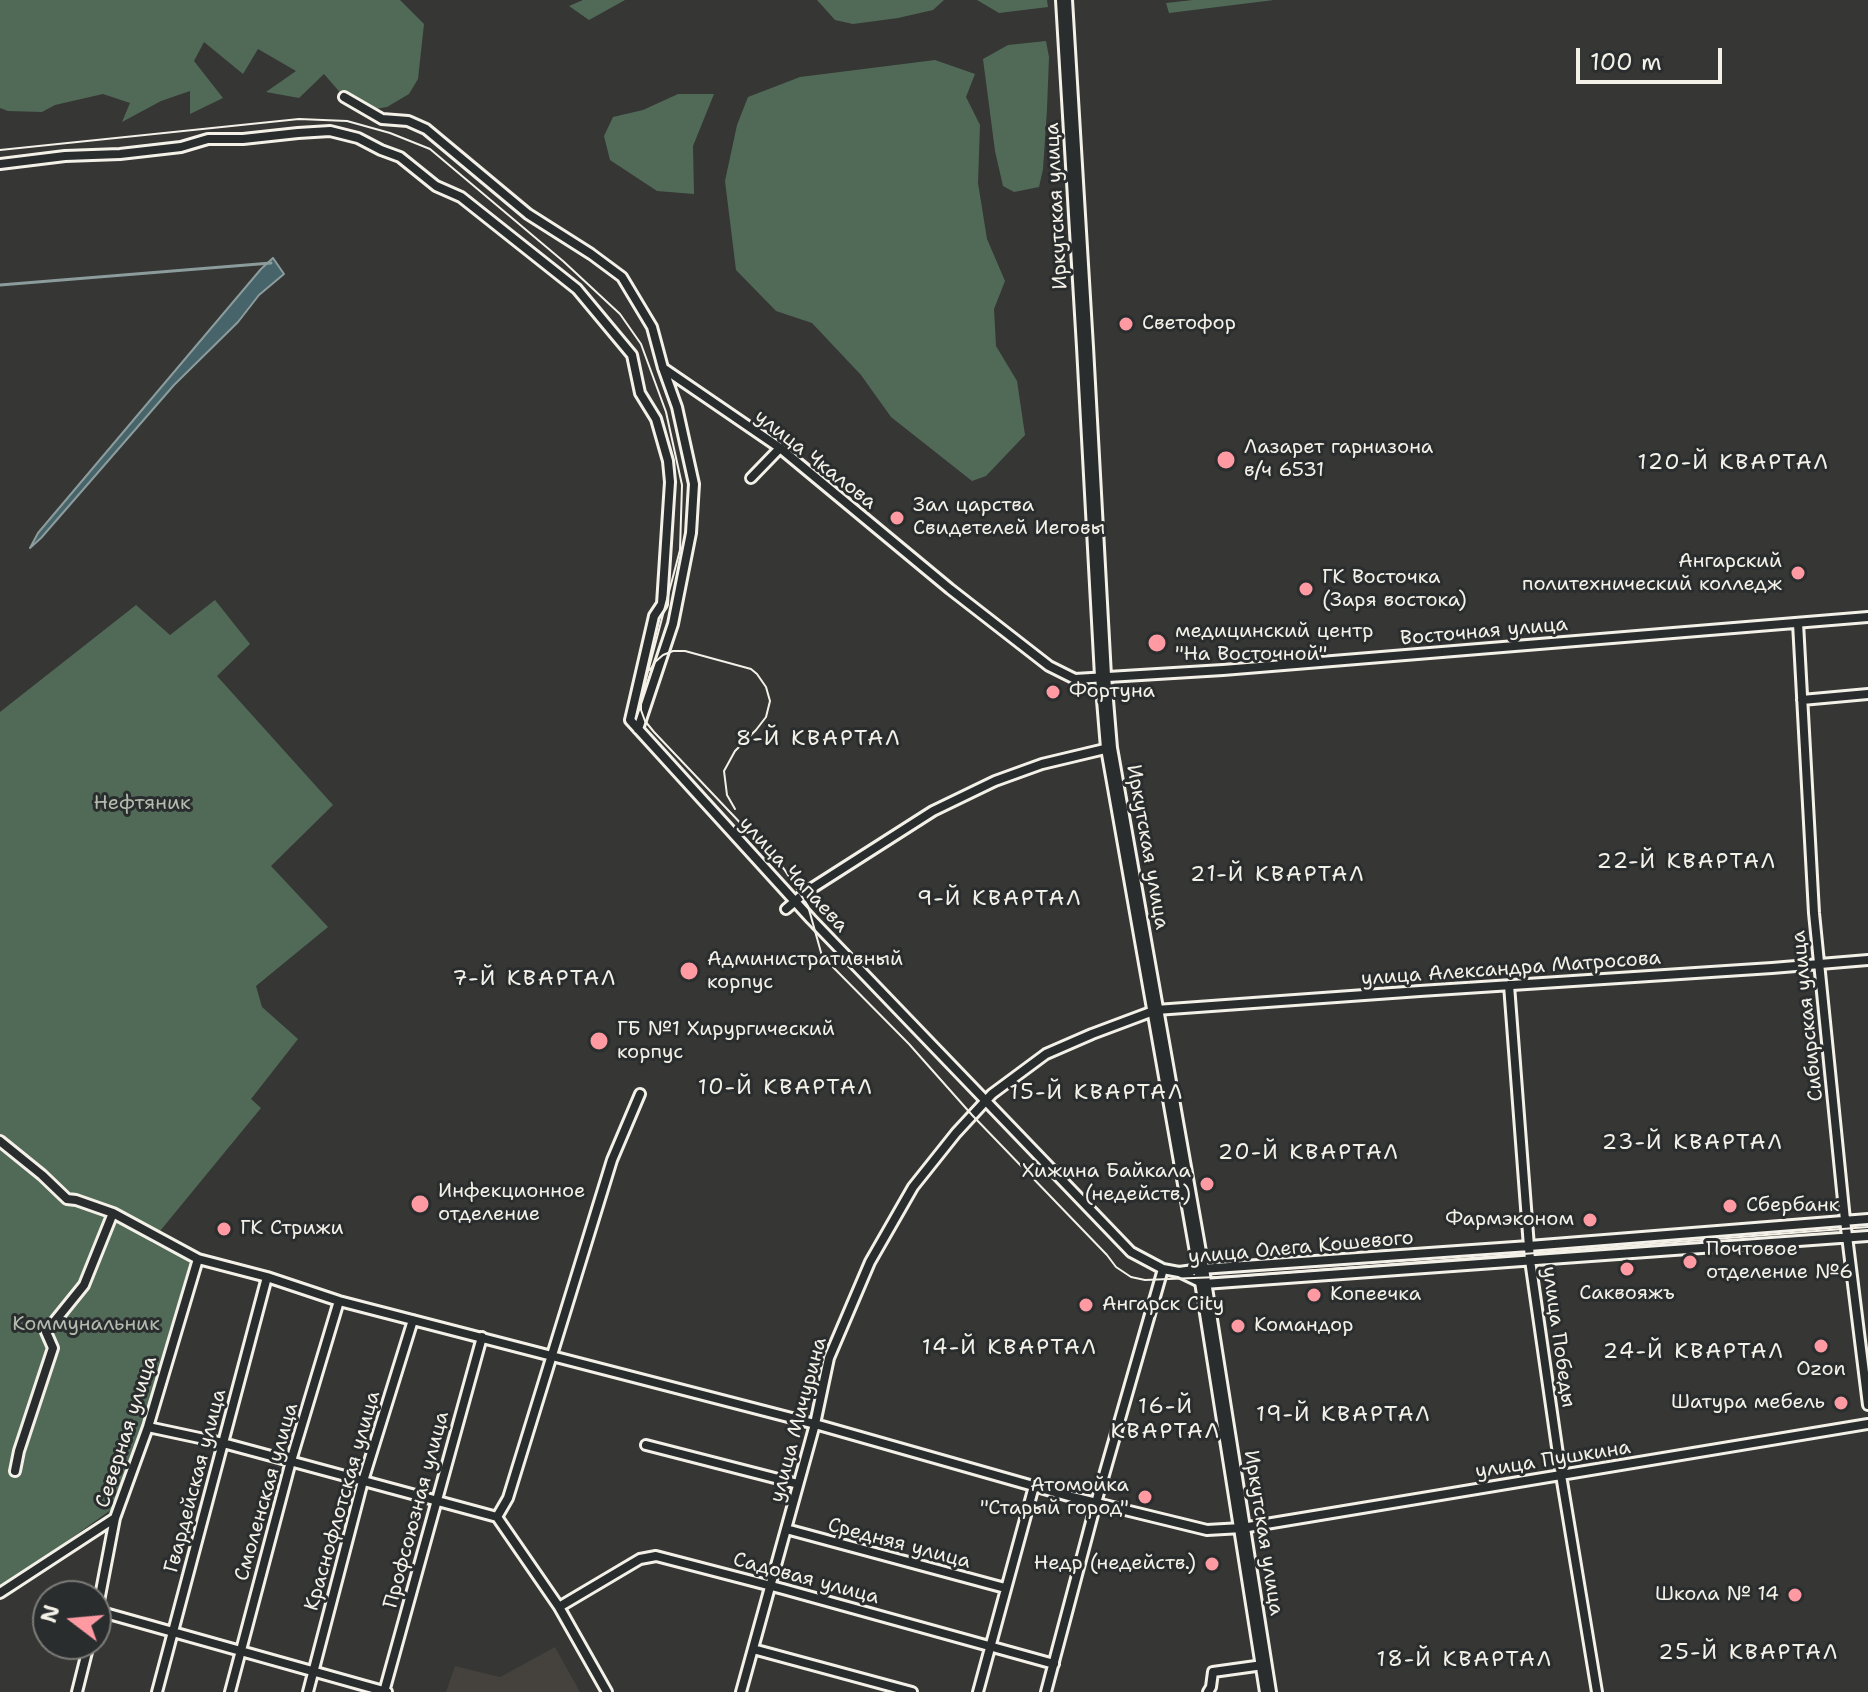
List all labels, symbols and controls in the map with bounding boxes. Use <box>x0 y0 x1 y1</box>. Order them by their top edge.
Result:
scale bar <box>1580 32 1726 82</box>
text: 100 m <box>1590 46 1662 78</box>
street label: Иркутская улица <box>1041 122 1073 290</box>
place label: Светофор <box>1142 312 1236 336</box>
marker: Светофор <box>1117 315 1135 333</box>
street label: улица Чкалова <box>749 405 881 515</box>
place label: Лазарет гарнизона в/ч 6531 <box>1244 436 1433 483</box>
marker: Лазарет гарнизона в/ч 6531 <box>1215 449 1237 471</box>
district label: 120-Й КВАРТАЛ <box>1638 450 1830 476</box>
place label: Зал царства Свидетелей Иеговы <box>913 494 1105 541</box>
marker: Зал царства Свидетелей Иеговы <box>888 509 906 527</box>
place label: Ангарский политехнический колледж <box>1522 550 1782 597</box>
marker: Ангарский политехнический колледж <box>1789 564 1807 582</box>
place label: ГК Восточка (Заря востока) <box>1322 566 1467 613</box>
marker: ГК Восточка (Заря востока) <box>1297 580 1315 598</box>
street label: Восточная улица <box>1399 613 1569 651</box>
place label: медицинский центр "На Восточной" <box>1175 620 1374 667</box>
marker: медицинский центр "На Восточной" <box>1146 632 1168 654</box>
place label: Фортуна <box>1069 680 1155 704</box>
marker: Фортуна <box>1044 683 1062 701</box>
district label: 8-Й КВАРТАЛ <box>736 726 902 752</box>
street label: Иркутская улица <box>1121 763 1173 931</box>
park label: Нефтяник <box>93 792 191 816</box>
street label: улица Чапаева <box>733 812 853 938</box>
district label: 22-Й КВАРТАЛ <box>1596 849 1778 875</box>
district label: 21-Й КВАРТАЛ <box>1190 862 1366 888</box>
district label: 9-Й КВАРТАЛ <box>917 886 1083 912</box>
street label: Сибирская улица <box>1787 929 1829 1103</box>
street label: улица Александра Матросова <box>1360 947 1662 991</box>
place label: Административный корпус <box>707 948 903 995</box>
marker: Административный корпус <box>678 960 700 982</box>
district label: 7-Й КВАРТАЛ <box>452 966 618 992</box>
place label: ГБ №1 Хирургический корпус <box>617 1018 835 1065</box>
marker: ГБ №1 Хирургический корпус <box>588 1030 610 1052</box>
district label: 10-Й КВАРТАЛ <box>698 1075 874 1101</box>
district label: 15-Й КВАРТАЛ <box>1009 1080 1185 1106</box>
district label: 23-Й КВАРТАЛ <box>1602 1130 1784 1156</box>
district label: 20-Й КВАРТАЛ <box>1218 1140 1400 1166</box>
place label: Хижина Байкала (недейств.) <box>1022 1160 1191 1207</box>
marker: Хижина Байкала (недейств.) <box>1198 1175 1216 1193</box>
place label: Инфекционное отделение <box>438 1180 585 1227</box>
marker: Инфекционное отделение <box>409 1193 431 1215</box>
place label: Сбербанк <box>1746 1194 1839 1218</box>
marker: Сбербанк <box>1721 1197 1739 1215</box>
place label: Фармэконом <box>1445 1208 1574 1232</box>
marker: Фармэконом <box>1581 1211 1599 1229</box>
place label: ГК Стрижи <box>240 1217 344 1241</box>
marker: ГК Стрижи <box>215 1220 233 1238</box>
street label: улица Олега Кошевого <box>1187 1226 1415 1270</box>
place label: Почтовое отделение №6 <box>1706 1238 1853 1285</box>
marker: Почтовое отделение №6 <box>1681 1253 1699 1271</box>
marker: Саквояжъ <box>1618 1260 1636 1278</box>
street label: улица Победы <box>1536 1265 1580 1409</box>
place label: Саквояжъ <box>1579 1282 1675 1306</box>
place label: Копеечка <box>1330 1283 1421 1307</box>
marker: Копеечка <box>1305 1286 1323 1304</box>
place label: Ангарск City <box>1102 1293 1224 1317</box>
marker: Ангарск City <box>1077 1296 1095 1314</box>
park label: Коммунальник <box>12 1313 160 1337</box>
place label: Командор <box>1254 1314 1353 1338</box>
marker: Командор <box>1229 1317 1247 1335</box>
street label: улица Мичурина <box>765 1335 833 1505</box>
district label: 14-Й КВАРТАЛ <box>922 1335 1098 1361</box>
marker: Ozon <box>1812 1337 1830 1355</box>
district label: 24-Й КВАРТАЛ <box>1603 1339 1785 1365</box>
street label: Северная улица <box>91 1353 163 1511</box>
place label: Ozon <box>1796 1358 1846 1382</box>
street label: Гвардейская улица <box>160 1387 232 1575</box>
street label: Краснофлотская улица <box>300 1388 386 1614</box>
place label: Шатура мебель <box>1671 1391 1825 1415</box>
district label: 16-Й КВАРТАЛ <box>1110 1394 1222 1446</box>
marker: Шатура мебель <box>1832 1394 1850 1412</box>
street label: Смоленская улица <box>230 1400 304 1584</box>
district label: 19-Й КВАРТАЛ <box>1256 1402 1432 1428</box>
street label: Профсоюзная улица <box>379 1409 455 1611</box>
street label: улица Пушкина <box>1474 1436 1632 1484</box>
street label: Иркутская улица <box>1238 1449 1288 1617</box>
place label: Атомойка "Старый город" <box>980 1474 1129 1521</box>
marker: Атомойка "Старый город" <box>1136 1488 1154 1506</box>
street label: Средняя улица <box>825 1513 973 1575</box>
street label: Садовая улица <box>730 1548 882 1610</box>
place label: Недр (недейств.) <box>1034 1552 1196 1576</box>
marker: Недр (недейств.) <box>1203 1555 1221 1573</box>
north arrow <box>32 1580 112 1660</box>
place label: Школа № 14 <box>1655 1583 1779 1607</box>
marker: Школа № 14 <box>1786 1586 1804 1604</box>
text: N <box>34 1601 67 1626</box>
district label: 25-Й КВАРТАЛ <box>1658 1640 1840 1666</box>
district label: 18-Й КВАРТАЛ <box>1377 1647 1553 1673</box>

